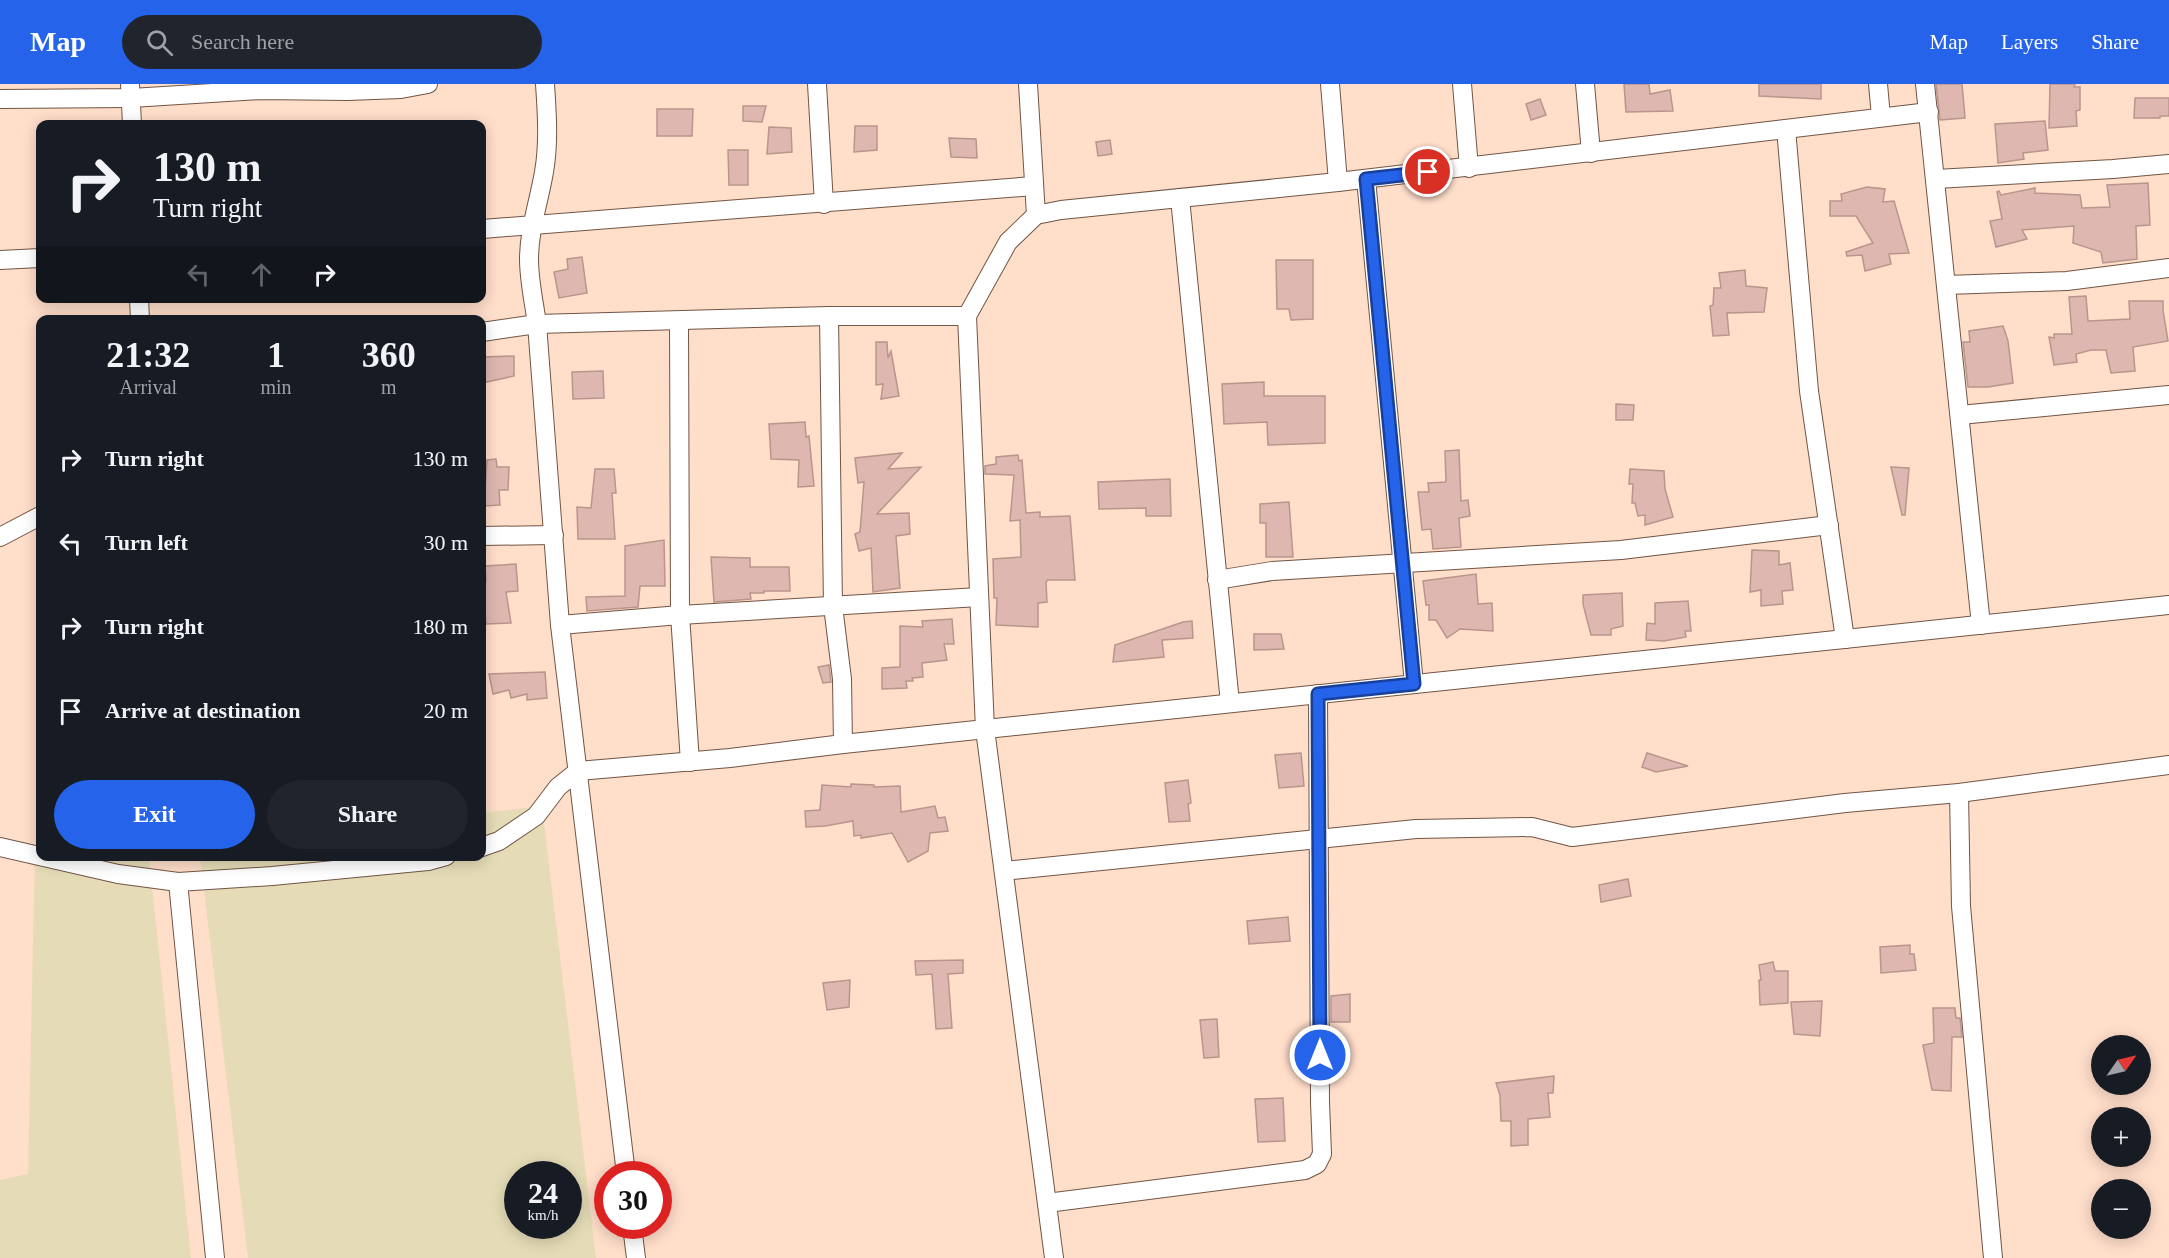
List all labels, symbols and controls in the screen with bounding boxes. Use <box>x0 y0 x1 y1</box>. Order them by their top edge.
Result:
search box <box>122 15 542 69</box>
text: Map <box>30 26 86 57</box>
icon: search <box>143 26 176 59</box>
text: Search here <box>191 29 294 54</box>
text: Map <box>1930 30 1968 54</box>
text: Layers <box>2001 30 2058 54</box>
text: Share <box>2091 30 2139 54</box>
icon: right <box>54 144 132 222</box>
text: 130 m <box>153 144 262 190</box>
pin <box>1402 146 1453 197</box>
icon: arrive <box>1411 155 1444 188</box>
text: Turn right <box>153 193 262 223</box>
icon: left <box>182 258 215 291</box>
icon: ahead <box>245 258 278 291</box>
icon: right <box>308 258 341 291</box>
text: 21:32 <box>106 335 190 375</box>
text: 1 <box>267 335 285 375</box>
text: 360 <box>362 335 416 375</box>
text: Arrival <box>119 376 177 398</box>
text: min <box>260 376 292 398</box>
text: m <box>381 376 397 398</box>
icon: right <box>54 443 87 476</box>
text: Turn right <box>105 446 204 471</box>
text: 130 m <box>412 446 468 471</box>
icon: left <box>54 527 87 560</box>
text: Turn left <box>105 530 188 555</box>
text: 30 m <box>423 530 468 555</box>
icon: right <box>54 611 87 644</box>
text: Turn right <box>105 614 204 639</box>
text: 180 m <box>412 614 468 639</box>
icon: arrive <box>54 695 87 728</box>
text: Arrive at destination <box>105 698 301 723</box>
text: 20 m <box>423 698 468 723</box>
button: Exit <box>54 780 255 849</box>
button: Share <box>267 780 468 849</box>
position arrow <box>1288 1023 1352 1087</box>
north arrow <box>2091 1035 2151 1095</box>
map controls <box>2091 1035 2151 1239</box>
button: + <box>2091 1107 2151 1167</box>
speed limit sign: 30 <box>594 1161 672 1239</box>
text: 24 <box>528 1176 558 1209</box>
button: − <box>2091 1179 2151 1239</box>
text: km/h <box>528 1207 558 1223</box>

